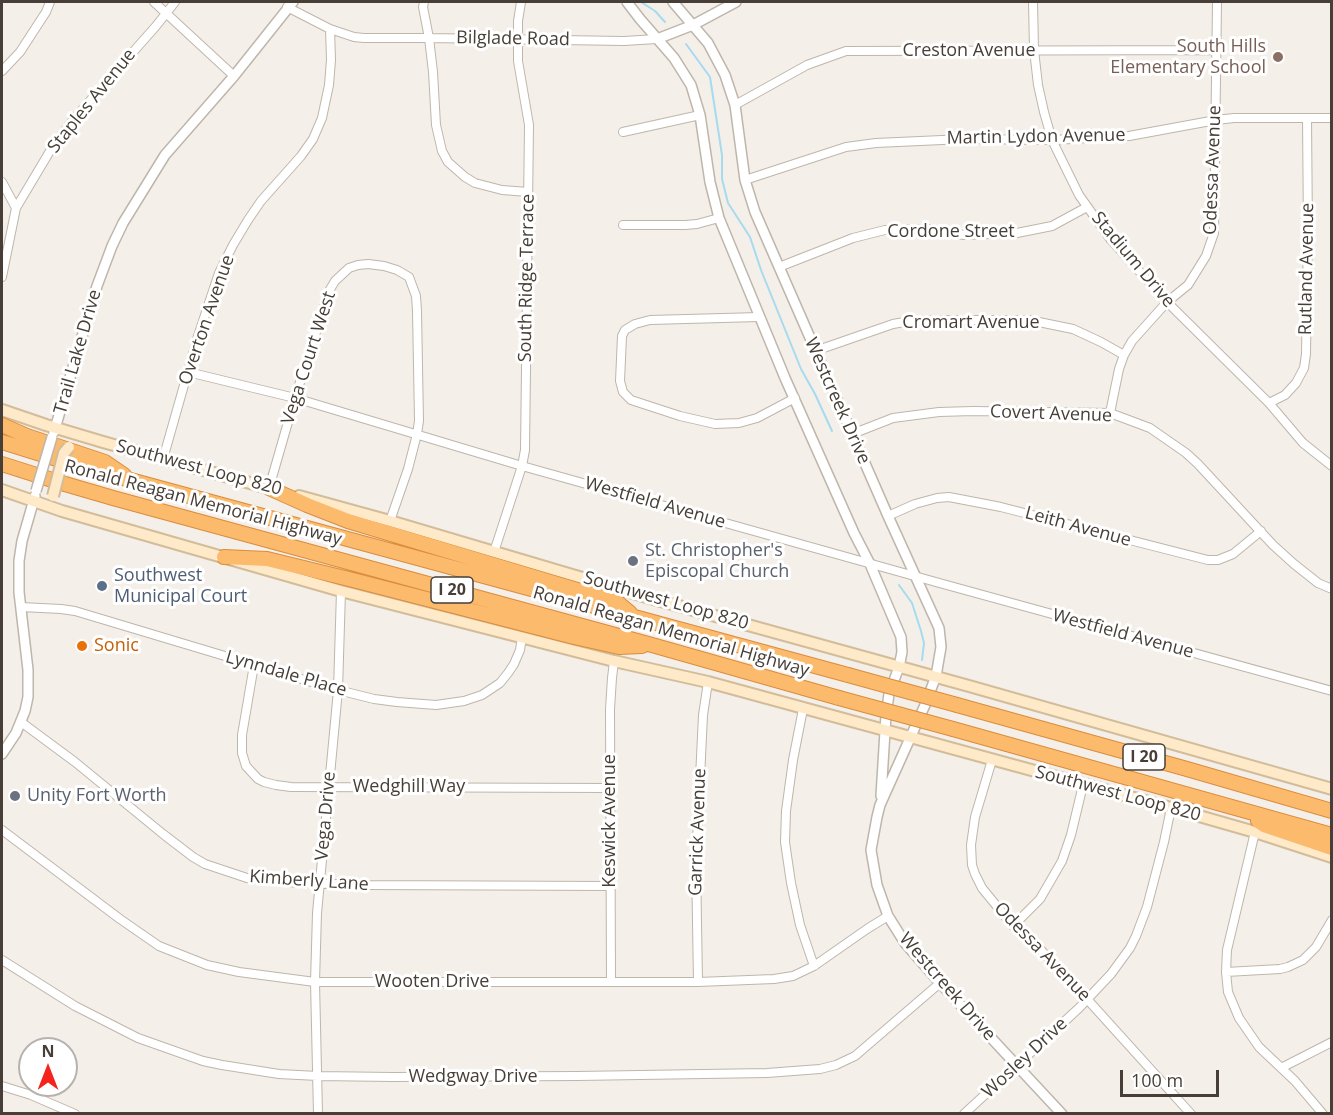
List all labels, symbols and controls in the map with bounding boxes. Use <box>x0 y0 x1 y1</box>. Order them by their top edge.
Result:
street label: Bilglade Road <box>456 27 570 51</box>
place label: South Hills Elementary School <box>1110 36 1266 78</box>
street label: Creston Avenue <box>902 40 1036 62</box>
street label: Staples Avenue <box>43 45 141 157</box>
marker: South Hills Elementary School <box>1271 50 1285 64</box>
street label: Odessa Avenue <box>1200 105 1226 235</box>
street label: Martin Lydon Avenue <box>946 125 1126 149</box>
street label: South Ridge Terrace <box>515 194 539 362</box>
street label: Rutland Avenue <box>1295 203 1319 335</box>
street label: Stadium Drive <box>1087 208 1179 312</box>
street label: Cordone Street <box>887 221 1015 243</box>
street label: Overton Avenue <box>175 252 239 388</box>
street label: Trail Lake Drive <box>50 287 106 417</box>
street label: Vega Court West <box>277 289 341 427</box>
street label: Cromart Avenue <box>902 312 1040 334</box>
street label: Westcreek Drive <box>799 334 875 468</box>
street label: Covert Avenue <box>989 401 1113 427</box>
street label: Southwest Loop 820 <box>114 435 284 501</box>
street label: Ronald Reagan Memorial Highway <box>62 456 344 550</box>
street label: Westfield Avenue <box>582 473 728 533</box>
street label: Leith Avenue <box>1023 502 1133 552</box>
place label: St. Christopher's Episcopal Church <box>645 540 789 582</box>
marker: St. Christopher's Episcopal Church <box>626 554 640 568</box>
place label: Southwest Municipal Court <box>114 565 247 608</box>
street label: Southwest Loop 820 <box>581 567 751 635</box>
road number: I 20 <box>431 577 473 603</box>
marker: Southwest Municipal Court <box>95 579 109 593</box>
street label: Ronald Reagan Memorial Highway <box>530 582 812 682</box>
street label: Westfield Avenue <box>1050 605 1196 663</box>
place label: Sonic <box>94 635 139 657</box>
marker: Sonic <box>75 639 89 653</box>
street label: Lynndale Place <box>223 646 349 702</box>
road number: I 20 <box>1123 744 1165 770</box>
street label: Keswick Avenue <box>599 754 621 888</box>
street label: Southwest Loop 820 <box>1033 761 1203 827</box>
street label: Garrick Avenue <box>685 768 711 896</box>
street label: Vega Drive <box>311 771 341 861</box>
street label: Wedghill Way <box>353 776 465 798</box>
place label: Unity Fort Worth <box>27 785 167 807</box>
marker: Unity Fort Worth <box>8 789 22 803</box>
street label: Kimberly Lane <box>249 866 369 896</box>
street label: Odessa Avenue <box>989 898 1095 1006</box>
street label: Westcreek Drive <box>894 929 1000 1045</box>
street label: Wooten Drive <box>375 971 489 993</box>
street label: Wosley Drive <box>978 1013 1072 1103</box>
north arrow <box>18 1037 78 1097</box>
text: N <box>41 1040 55 1062</box>
scale bar <box>1123 1058 1222 1096</box>
street label: Wedgway Drive <box>408 1066 538 1088</box>
text: 100 m <box>1131 1068 1183 1092</box>

